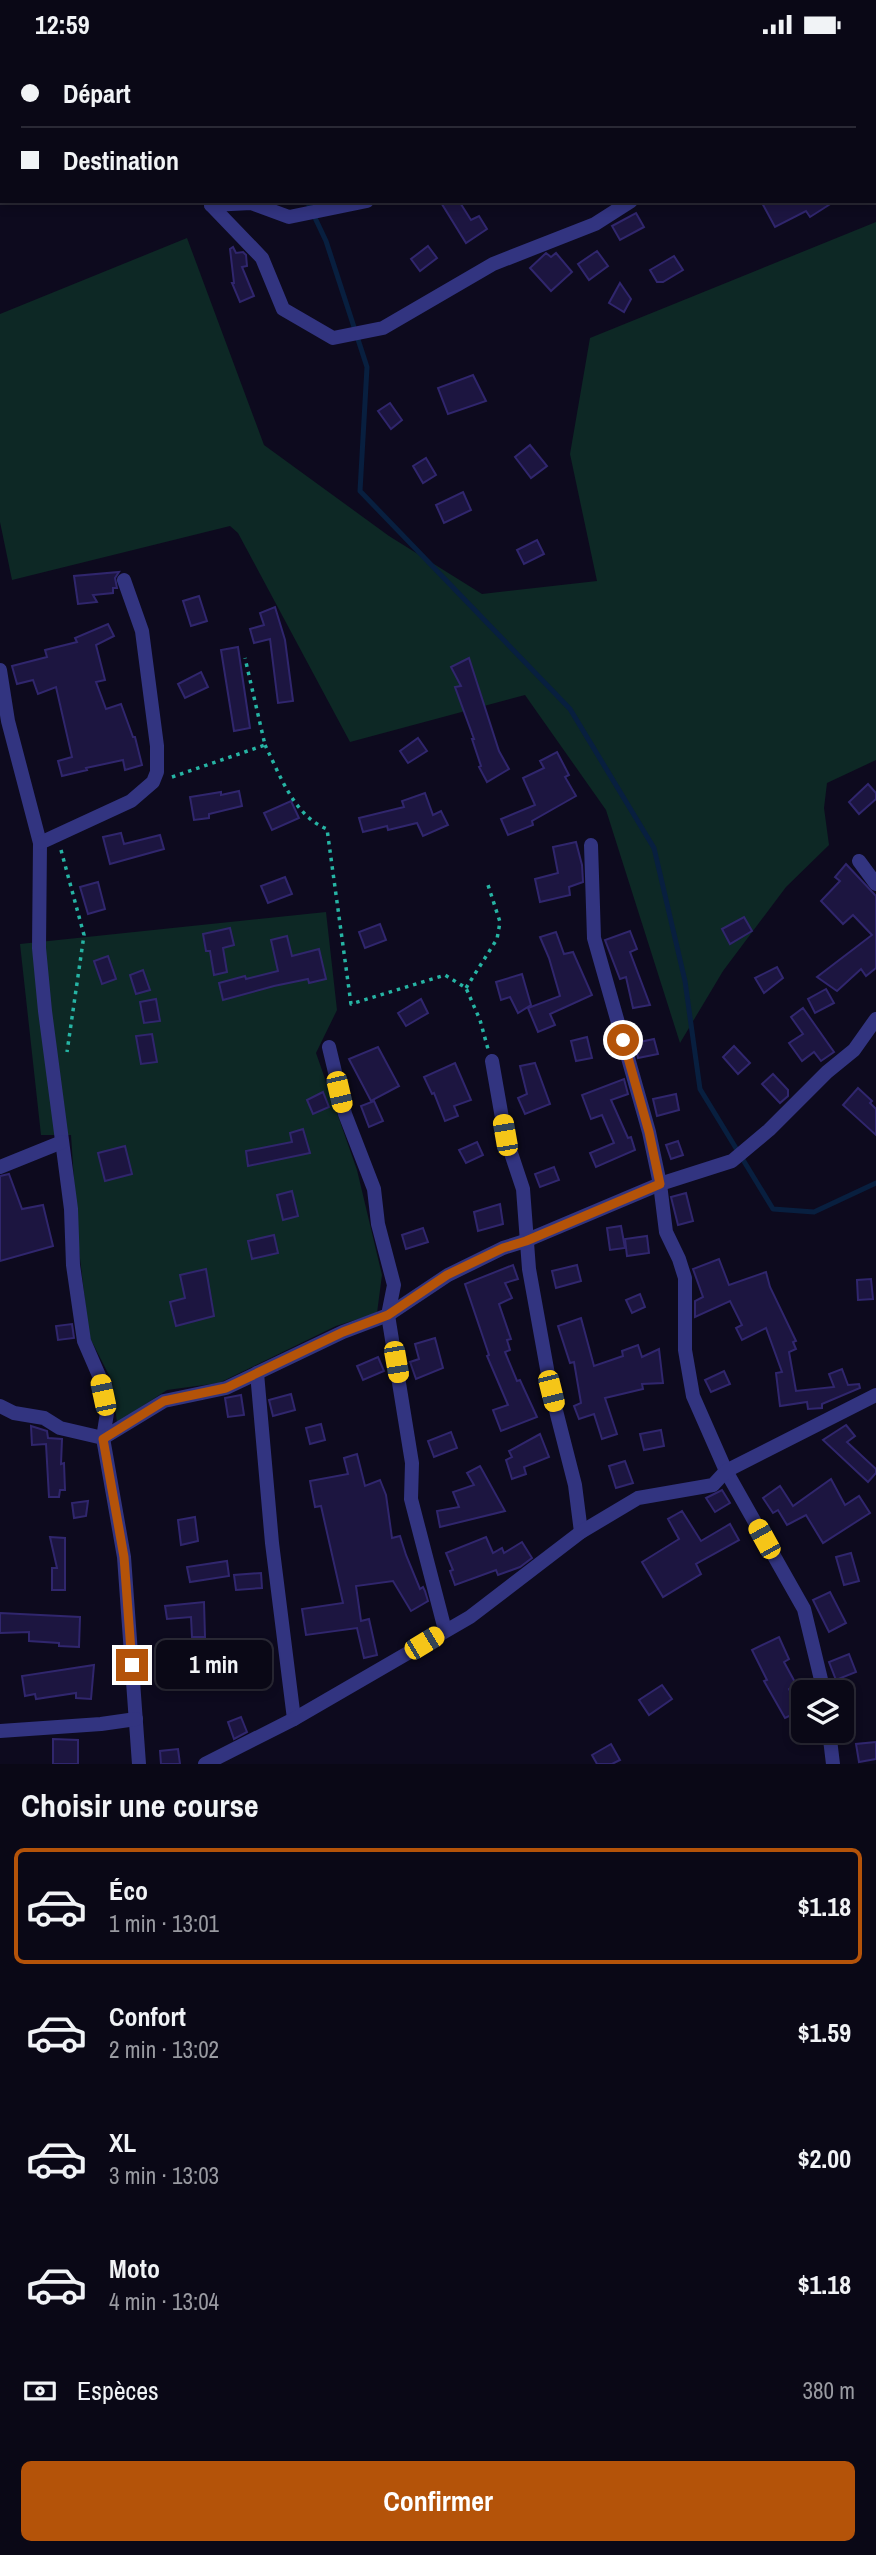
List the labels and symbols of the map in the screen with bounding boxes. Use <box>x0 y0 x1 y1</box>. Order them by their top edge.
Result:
route start <box>607 1024 639 1056</box>
car <box>325 1069 354 1115</box>
car <box>492 1112 519 1158</box>
car <box>383 1339 410 1385</box>
car <box>536 1368 567 1414</box>
car <box>89 1372 118 1418</box>
car <box>745 1516 784 1562</box>
car <box>401 1623 448 1663</box>
callout: 1 min <box>156 1641 272 1689</box>
route end <box>116 1649 148 1681</box>

